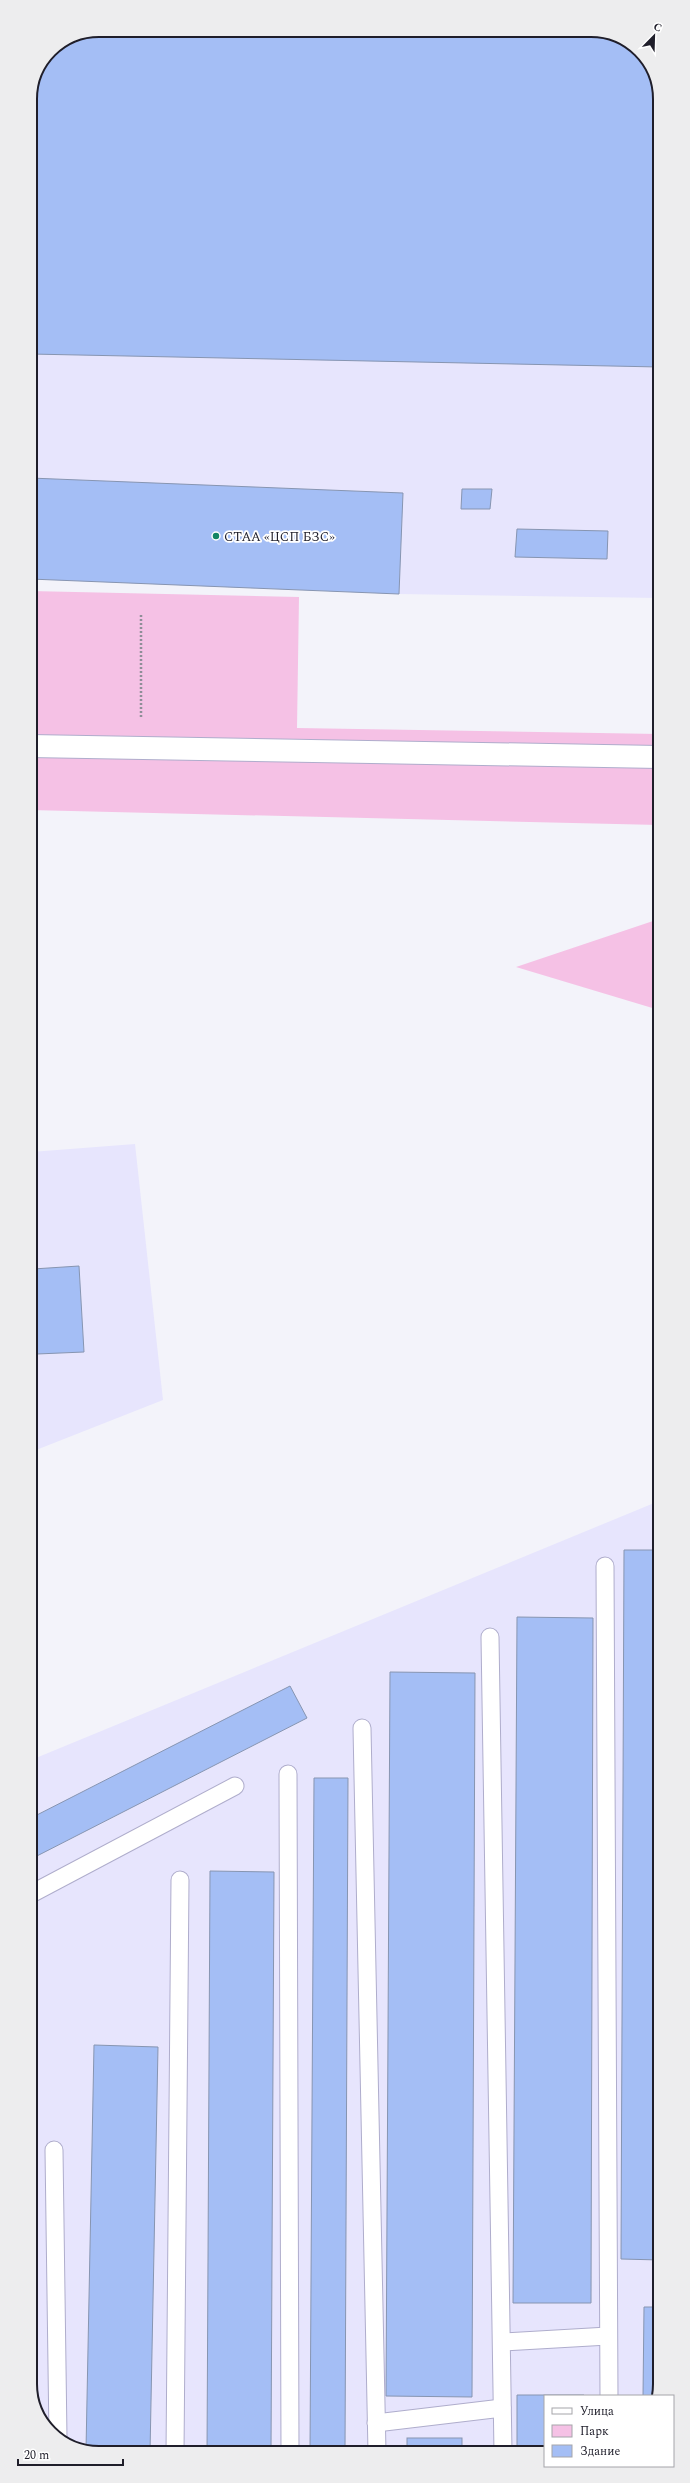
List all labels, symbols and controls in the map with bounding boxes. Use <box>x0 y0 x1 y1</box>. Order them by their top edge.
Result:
north arrow <box>634 16 674 56</box>
text: С <box>651 18 665 37</box>
place label: СТАА «ЦСП БЗС» <box>224 527 335 547</box>
marker: СТАА «ЦСП БЗС» <box>211 531 221 541</box>
legend <box>544 2395 674 2467</box>
text: Улица <box>580 2402 614 2421</box>
text: Парк <box>580 2422 609 2441</box>
scale bar <box>18 2441 123 2467</box>
text: Здание <box>580 2442 620 2461</box>
text: 20 m <box>24 2446 49 2465</box>

